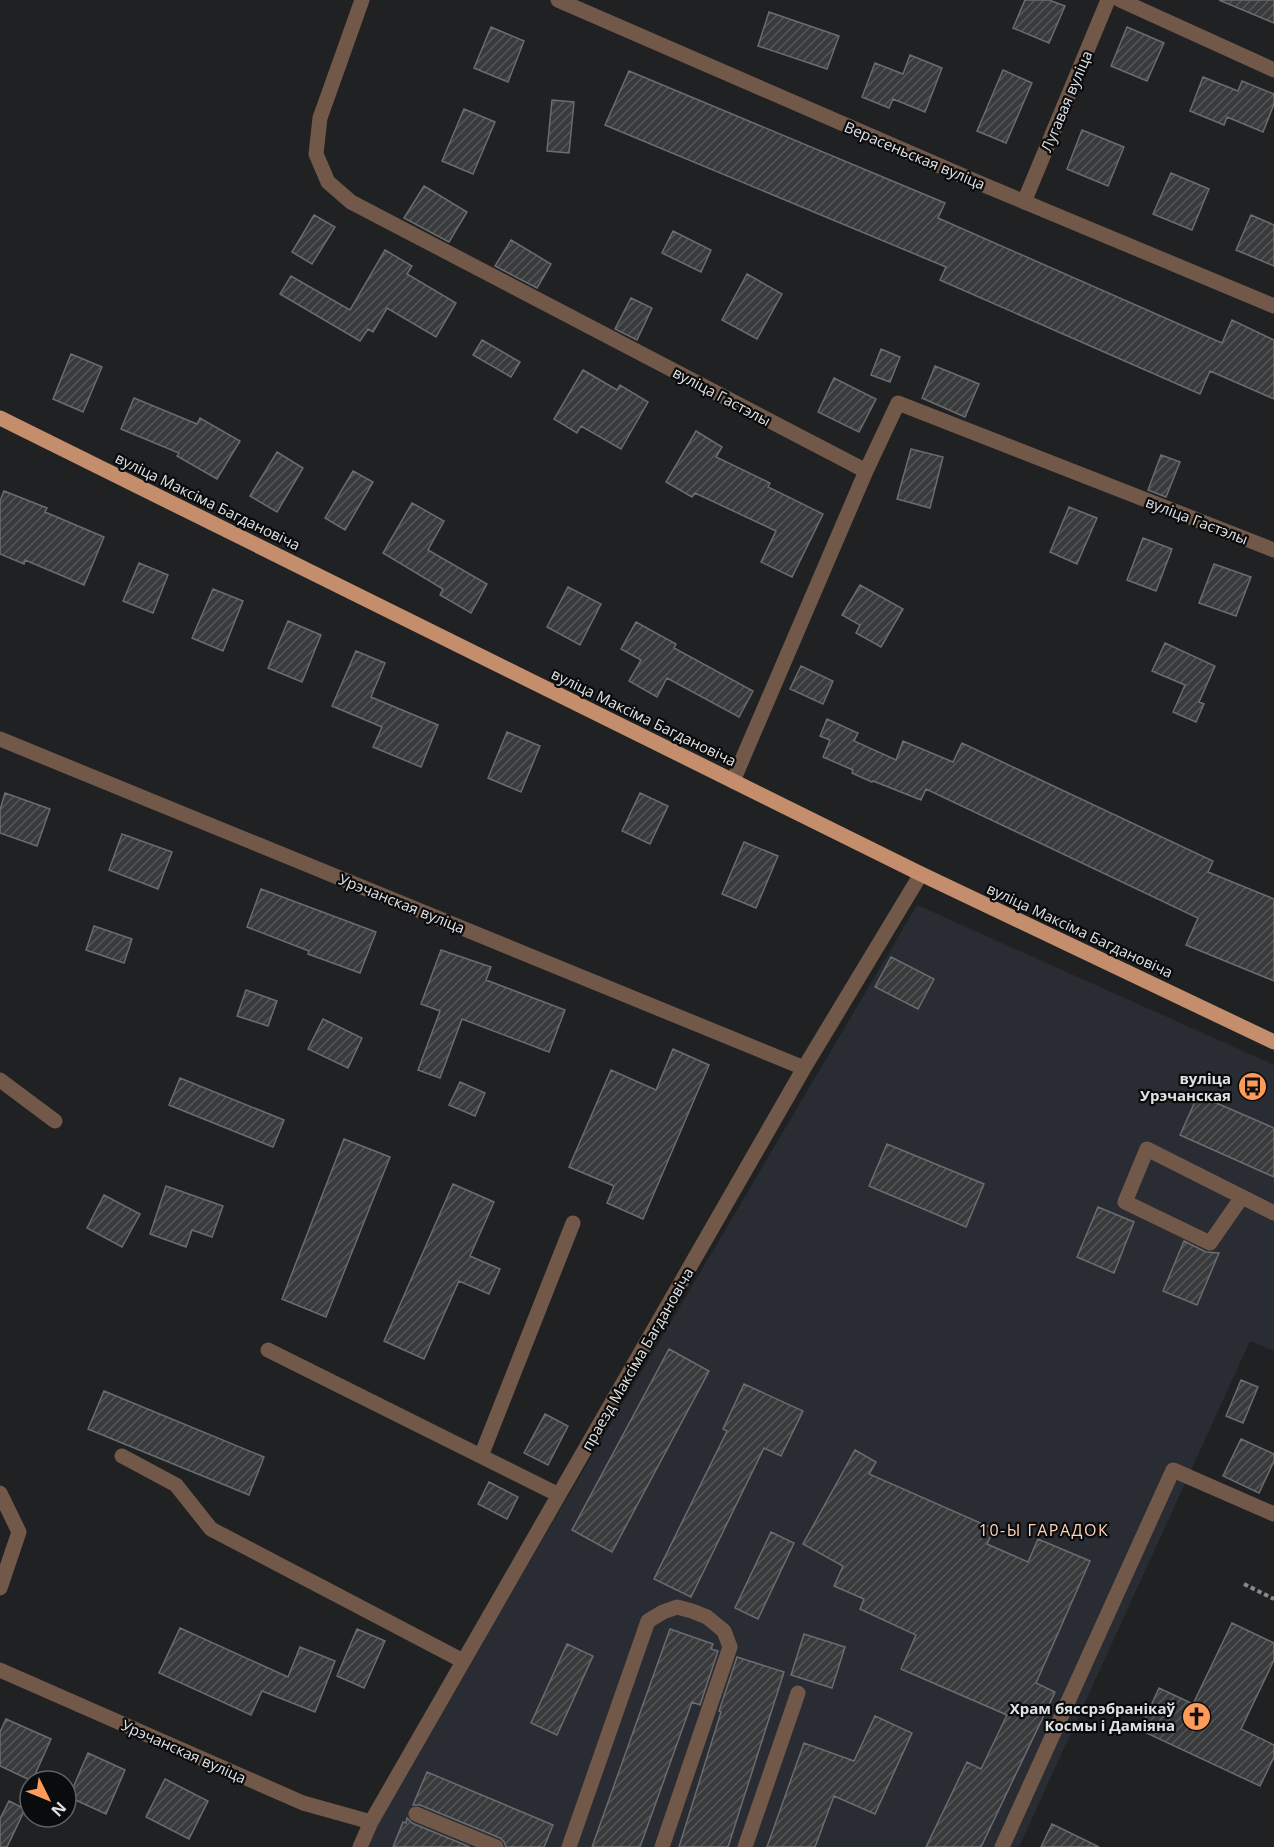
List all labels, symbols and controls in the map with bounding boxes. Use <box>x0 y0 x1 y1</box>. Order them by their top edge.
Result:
street label: Лугавая вуліца <box>1036 47 1096 155</box>
street label: Верасеньская вуліца <box>841 116 989 194</box>
street label: вуліца Гастэлы <box>670 362 774 430</box>
street label: вуліца Максіма Багдановіча <box>112 447 304 555</box>
street label: вуліца Гастэлы <box>1143 491 1251 549</box>
street label: вуліца Максіма Багдановіча <box>548 663 740 771</box>
street label: Урэчанская вуліца <box>336 869 468 937</box>
street label: вуліца Максіма Багдановіча <box>984 878 1176 982</box>
place label: вуліца Урэчанская <box>1140 1068 1231 1105</box>
bus stop icon: вуліца Урэчанская <box>1236 1071 1268 1103</box>
street label: праезд Максіма Багдановіча <box>576 1264 698 1454</box>
district label: 10-Ы ГАРАДОК <box>979 1519 1109 1541</box>
place label: Храм бяссрэбранікаў Космы і Даміяна <box>1010 1698 1175 1735</box>
church icon: Храм бяссрэбранікаў Космы і Даміяна <box>1180 1701 1212 1733</box>
street label: Урэчанская вуліца <box>119 1715 249 1787</box>
north arrow <box>18 1769 78 1829</box>
text: N <box>46 1797 71 1821</box>

